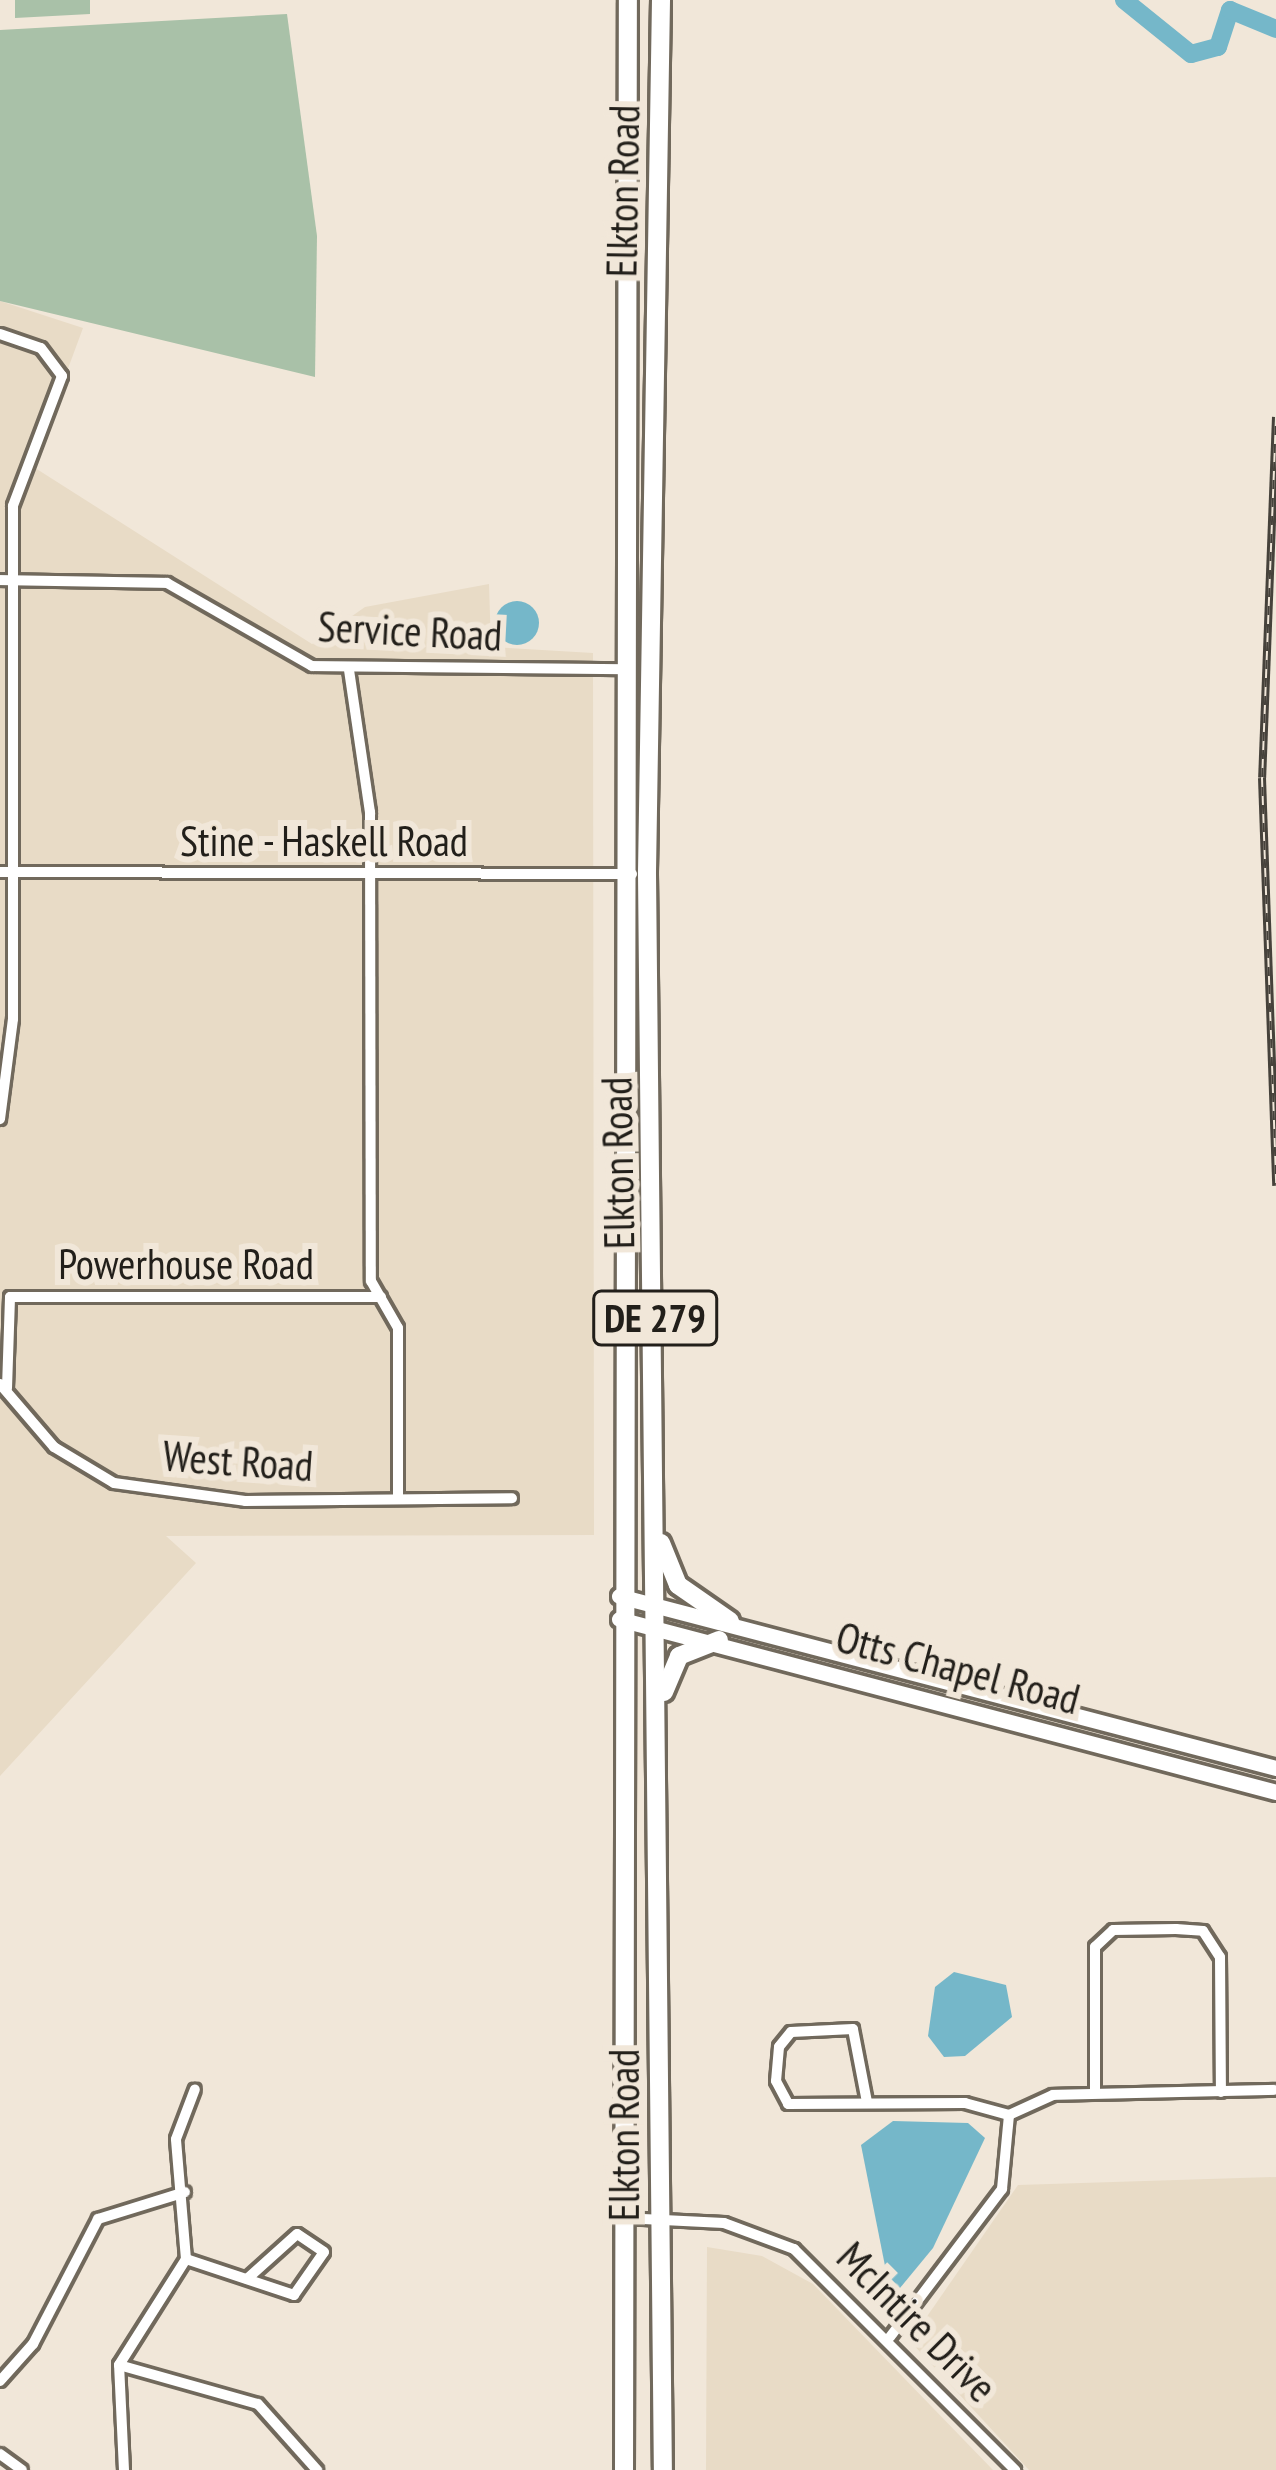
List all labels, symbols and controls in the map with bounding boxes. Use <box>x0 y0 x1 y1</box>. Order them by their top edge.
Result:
street label: Elkton Road <box>596 104 650 278</box>
street label: Service Road <box>317 601 503 661</box>
street label: Stine - Haskell Road <box>178 816 470 866</box>
street label: Elkton Road <box>591 1076 645 1250</box>
street label: Powerhouse Road <box>58 1239 314 1289</box>
road number: DE 279 <box>592 1285 718 1351</box>
street label: West Road <box>161 1431 315 1491</box>
street label: Otts Chapel Road <box>831 1611 1085 1725</box>
street label: Elkton Road <box>599 2049 649 2221</box>
street label: McIntire Drive <box>827 2232 1007 2412</box>

